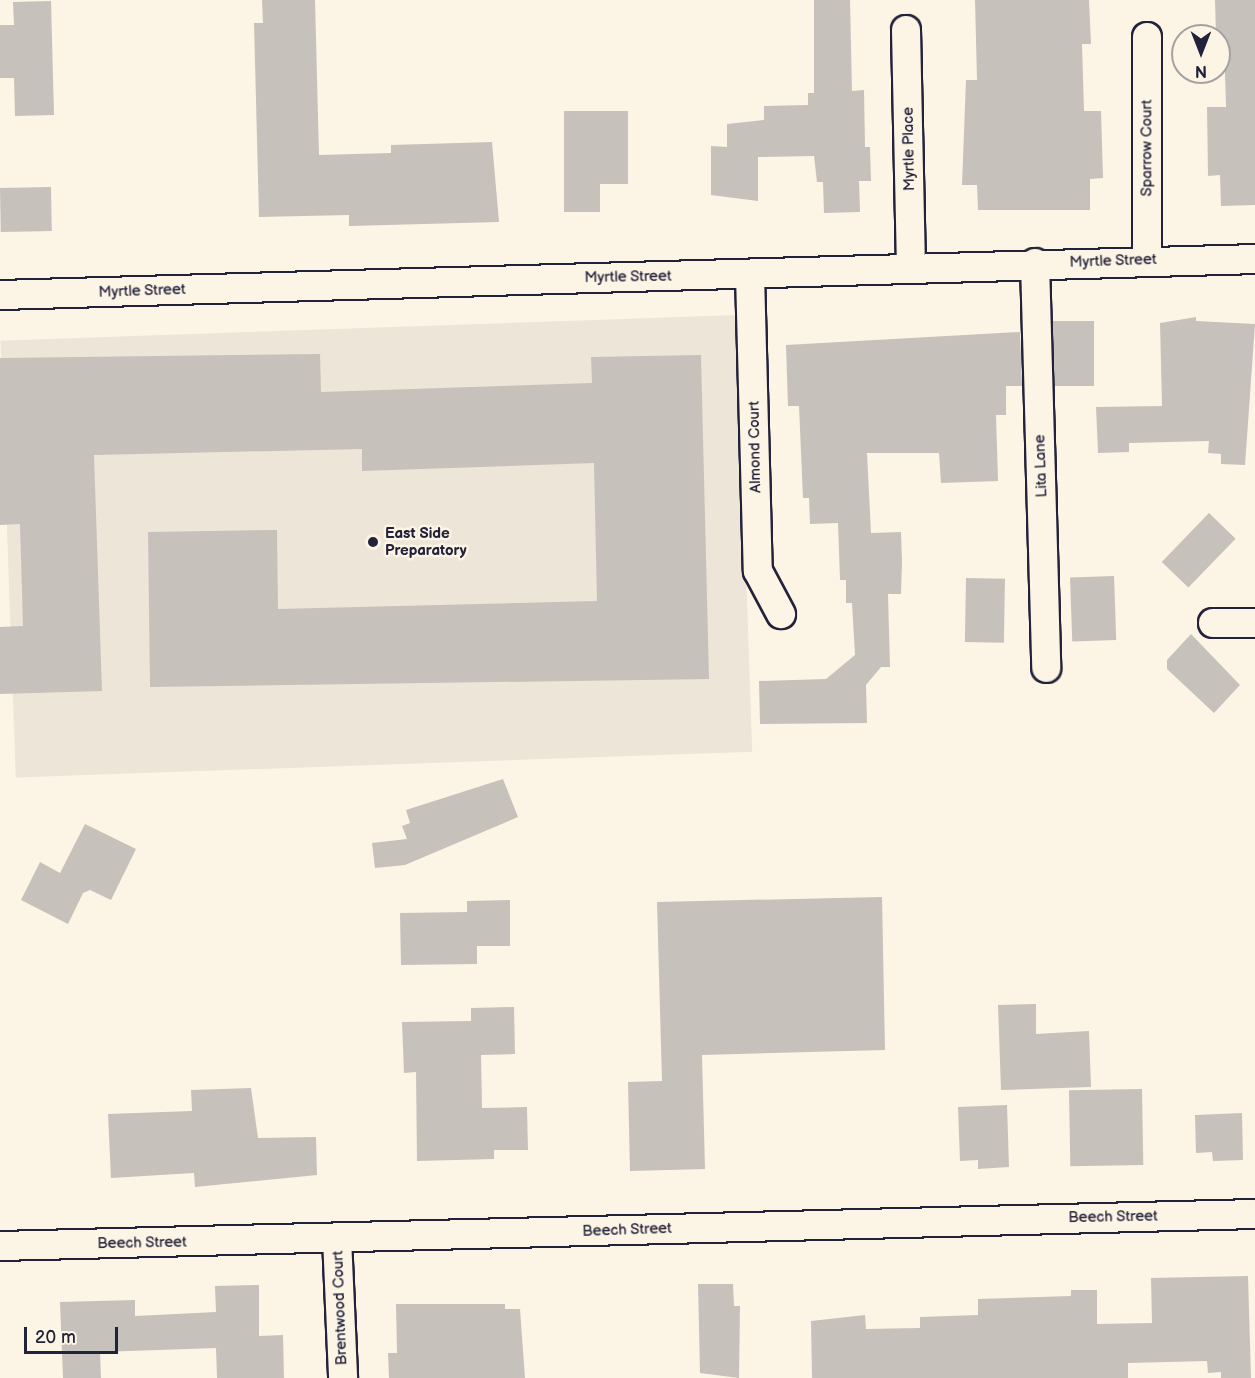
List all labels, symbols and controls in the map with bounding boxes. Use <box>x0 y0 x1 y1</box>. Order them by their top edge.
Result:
north arrow <box>1171 24 1231 84</box>
text: N <box>1195 61 1207 80</box>
street label: Sparrow Court <box>1138 100 1156 196</box>
street label: Myrtle Place <box>899 107 919 191</box>
street label: Myrtle Street <box>1069 250 1157 272</box>
street label: Myrtle Street <box>584 267 672 287</box>
street label: Myrtle Street <box>98 280 186 302</box>
street label: Almond Court <box>745 401 765 493</box>
street label: Lita Lane <box>1031 434 1051 498</box>
place label: East Side Preparatory <box>385 524 467 559</box>
marker: East Side Preparatory <box>366 535 380 549</box>
street label: Beech Street <box>1068 1207 1158 1227</box>
street label: Beech Street <box>582 1219 672 1241</box>
street label: Beech Street <box>97 1233 187 1253</box>
street label: Brentwood Court <box>329 1250 351 1366</box>
scale bar <box>27 1315 122 1353</box>
text: 20 m <box>35 1327 76 1348</box>

